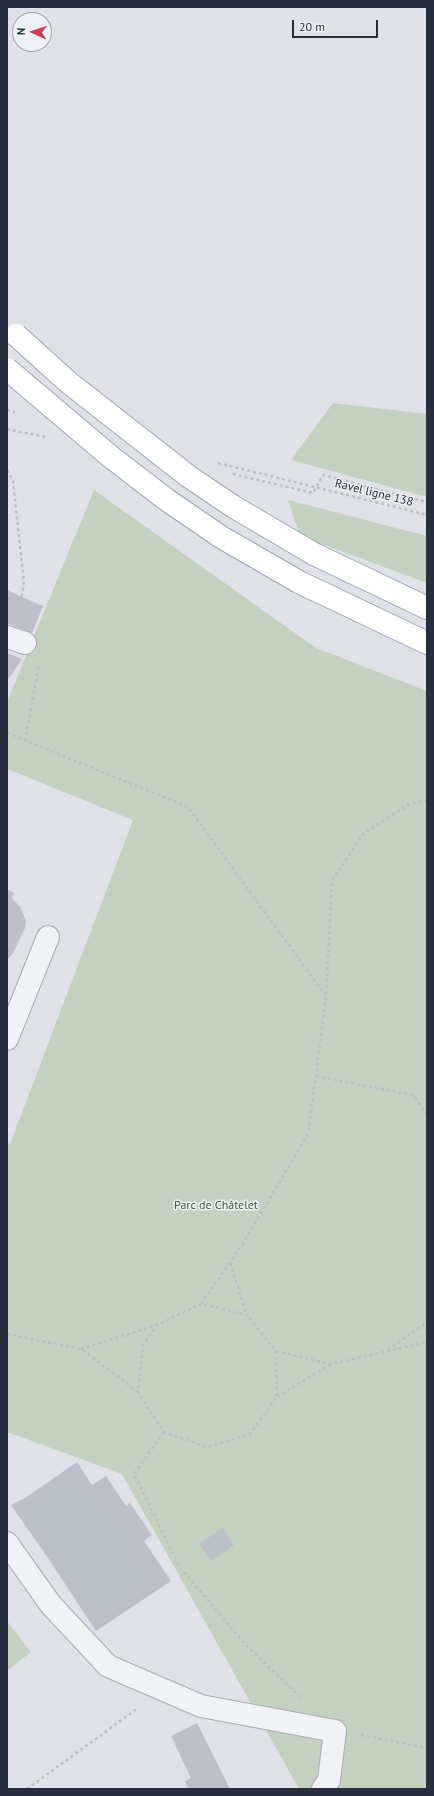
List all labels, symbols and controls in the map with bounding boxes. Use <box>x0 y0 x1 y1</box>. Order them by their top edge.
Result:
north arrow <box>12 12 52 52</box>
scale bar <box>294 12 380 38</box>
text: 20 m <box>299 19 325 34</box>
text: N <box>14 27 28 35</box>
street label: Ravel ligne 138 <box>333 476 415 510</box>
park label: Parc de Châtelet <box>174 1199 258 1213</box>

